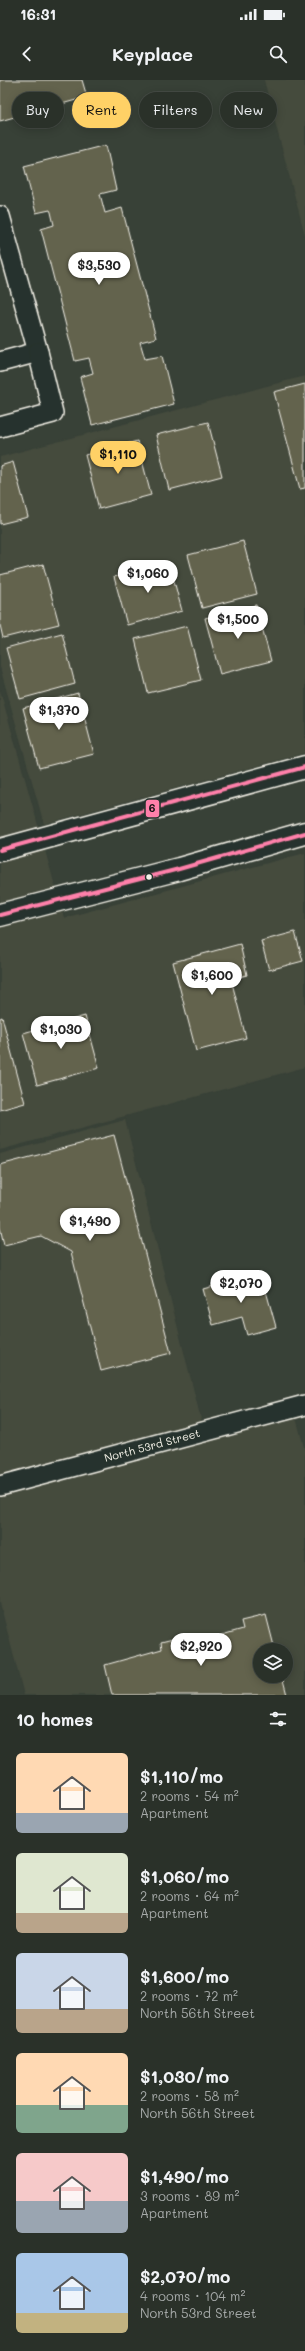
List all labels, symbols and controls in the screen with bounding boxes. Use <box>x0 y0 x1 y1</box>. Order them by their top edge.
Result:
text: 16:31 <box>20 4 56 24</box>
text: Keyplace <box>112 42 193 66</box>
icon: back <box>16 43 38 65</box>
icon: search <box>267 43 289 65</box>
chip: Buy <box>12 92 64 128</box>
chip: Rent <box>72 92 131 128</box>
chip: Filters <box>139 92 212 128</box>
chip: New <box>220 92 277 128</box>
pin: $3,530 <box>66 252 132 286</box>
text: $3,530 <box>77 256 121 273</box>
pin: $1,110 <box>85 441 151 475</box>
text: $1,110 <box>99 445 137 462</box>
pin: $1,060 <box>115 560 181 594</box>
text: $1,060 <box>127 564 169 581</box>
pin: $1,500 <box>205 606 271 640</box>
text: $1,500 <box>217 610 259 627</box>
pin: $1,370 <box>26 697 92 731</box>
text: $1,370 <box>38 701 80 718</box>
line badge: 6 <box>145 799 160 818</box>
text: 6 <box>149 800 156 815</box>
unlabelled marker <box>144 872 154 882</box>
pin: $1,600 <box>179 962 245 996</box>
text: $1,600 <box>191 966 233 983</box>
pin: $1,030 <box>28 1016 94 1050</box>
text: $1,030 <box>40 1020 82 1037</box>
pin: $1,490 <box>57 1208 123 1242</box>
text: $1,490 <box>69 1212 111 1229</box>
pin: $2,070 <box>208 1270 274 1304</box>
text: $2,070 <box>219 1274 263 1291</box>
street label: North 53rd Street <box>102 1425 202 1465</box>
pin: $2,920 <box>168 1633 234 1667</box>
text: $2,920 <box>180 1637 222 1654</box>
map controls <box>253 1643 293 1683</box>
button: layers <box>253 1643 293 1683</box>
text: 10 homes <box>16 1708 93 1730</box>
icon: filters <box>267 1708 289 1730</box>
text: $1,110/mo <box>140 1765 223 1787</box>
icon: home <box>48 1769 96 1817</box>
text: 2 rooms · 54 m² <box>140 1787 239 1804</box>
text: Apartment <box>140 1804 209 1821</box>
text: $1,060/mo <box>140 1865 229 1887</box>
icon: home <box>48 1869 96 1917</box>
text: 2 rooms · 64 m² <box>140 1887 239 1904</box>
text: Apartment <box>140 1904 209 1921</box>
text: $1,600/mo <box>140 1965 229 1987</box>
icon: home <box>48 1969 96 2017</box>
text: 2 rooms · 72 m² <box>140 1987 238 2004</box>
text: North 56th Street <box>140 2004 255 2021</box>
text: $1,030/mo <box>140 2065 229 2087</box>
icon: home <box>48 2069 96 2117</box>
text: 2 rooms · 58 m² <box>140 2087 239 2104</box>
text: North 56th Street <box>140 2104 255 2121</box>
text: $1,490/mo <box>140 2165 229 2187</box>
icon: home <box>48 2169 96 2217</box>
text: 3 rooms · 89 m² <box>140 2187 239 2204</box>
text: Apartment <box>140 2204 209 2221</box>
text: $2,070/mo <box>140 2265 230 2287</box>
icon: home <box>48 2269 96 2317</box>
text: 4 rooms · 104 m² <box>140 2287 245 2304</box>
text: North 53rd Street <box>140 2304 257 2321</box>

